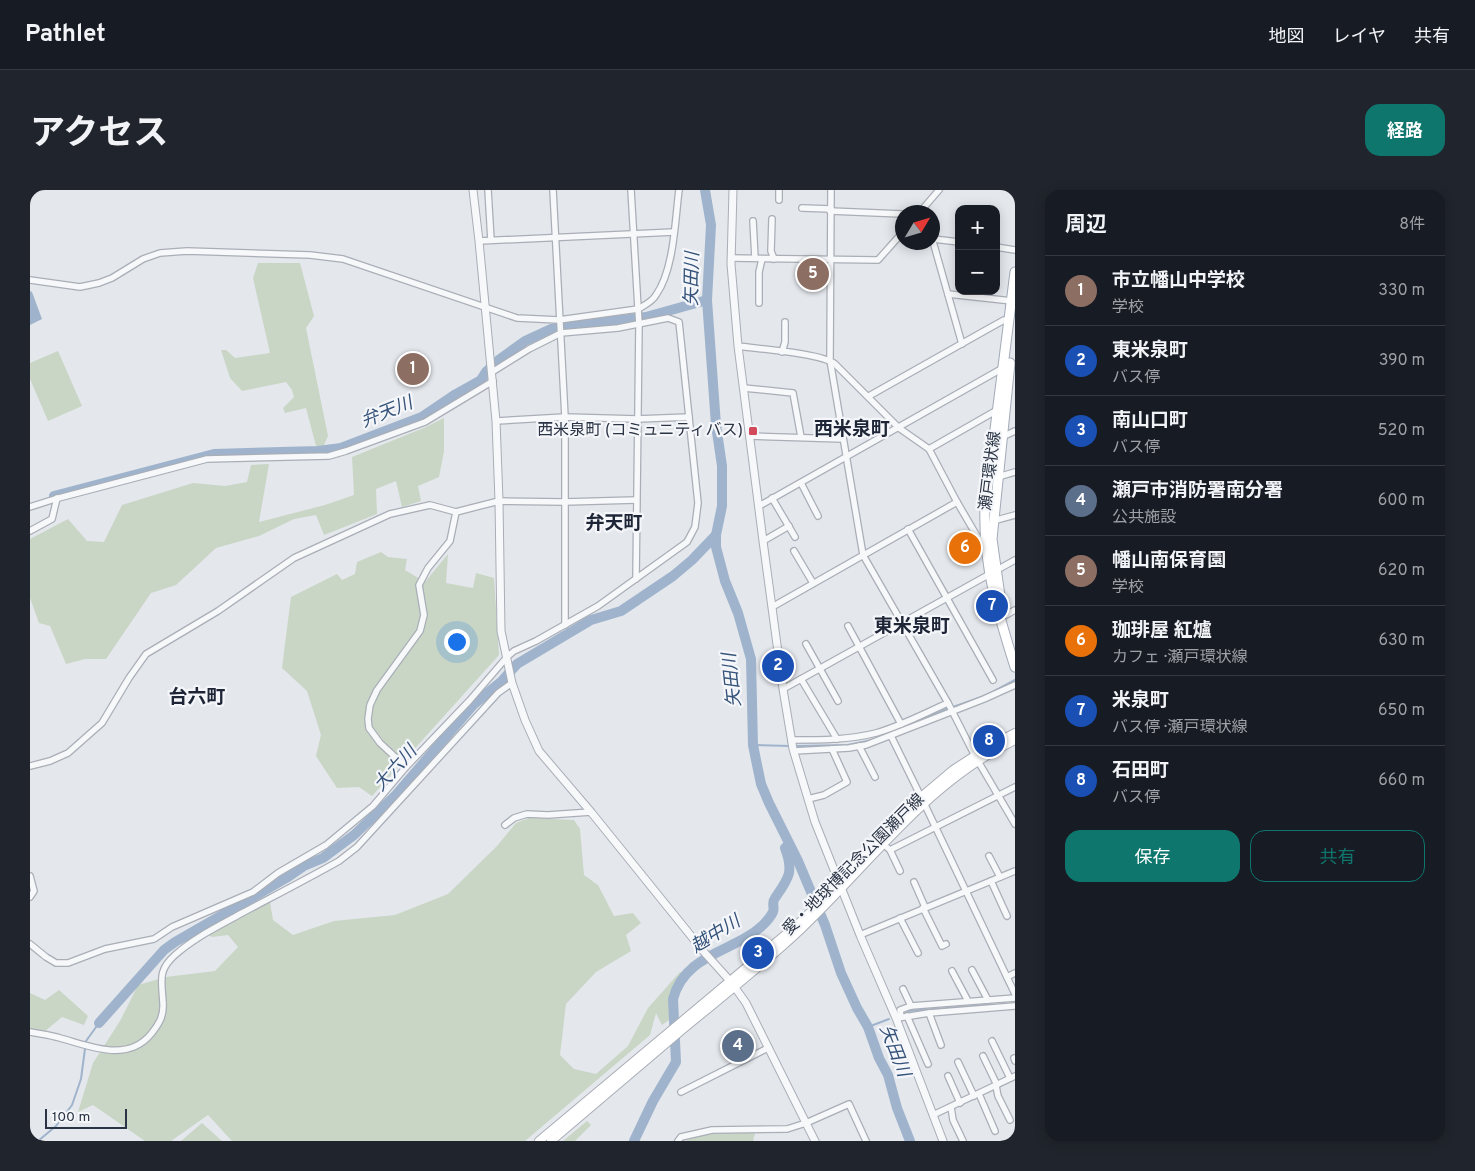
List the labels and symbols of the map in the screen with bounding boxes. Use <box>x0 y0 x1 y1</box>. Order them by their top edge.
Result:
north arrow <box>895 205 940 250</box>
water label: 矢田川 <box>681 250 705 306</box>
pin: 5 <box>797 255 829 293</box>
pin: 1 <box>397 350 429 388</box>
water label: 弁天川 <box>358 391 418 434</box>
district label: 西米泉町 <box>814 418 890 442</box>
place label: 西米泉町 (コミュニティバス) <box>537 421 743 441</box>
marker: 西米泉町 (コミュニティバス) <box>747 425 759 437</box>
street label: 瀬戸環状線 <box>976 430 1006 512</box>
district label: 弁天町 <box>585 512 643 536</box>
pin: 6 <box>949 529 981 567</box>
pin: 7 <box>976 587 1008 625</box>
district label: 東米泉町 <box>874 615 950 639</box>
your location <box>444 629 470 655</box>
pin: 2 <box>762 647 794 685</box>
water label: 矢田川 <box>719 650 747 708</box>
district label: 台六町 <box>168 686 226 710</box>
pin: 8 <box>973 722 1005 760</box>
water label: 大六川 <box>369 740 424 797</box>
street label: 愛・地球博記念公園瀬戸線 <box>779 790 929 940</box>
water label: 越中川 <box>687 910 747 959</box>
pin: 3 <box>742 934 774 972</box>
water label: 矢田川 <box>874 1022 915 1082</box>
pin: 4 <box>722 1027 754 1065</box>
scale bar <box>45 1106 128 1129</box>

